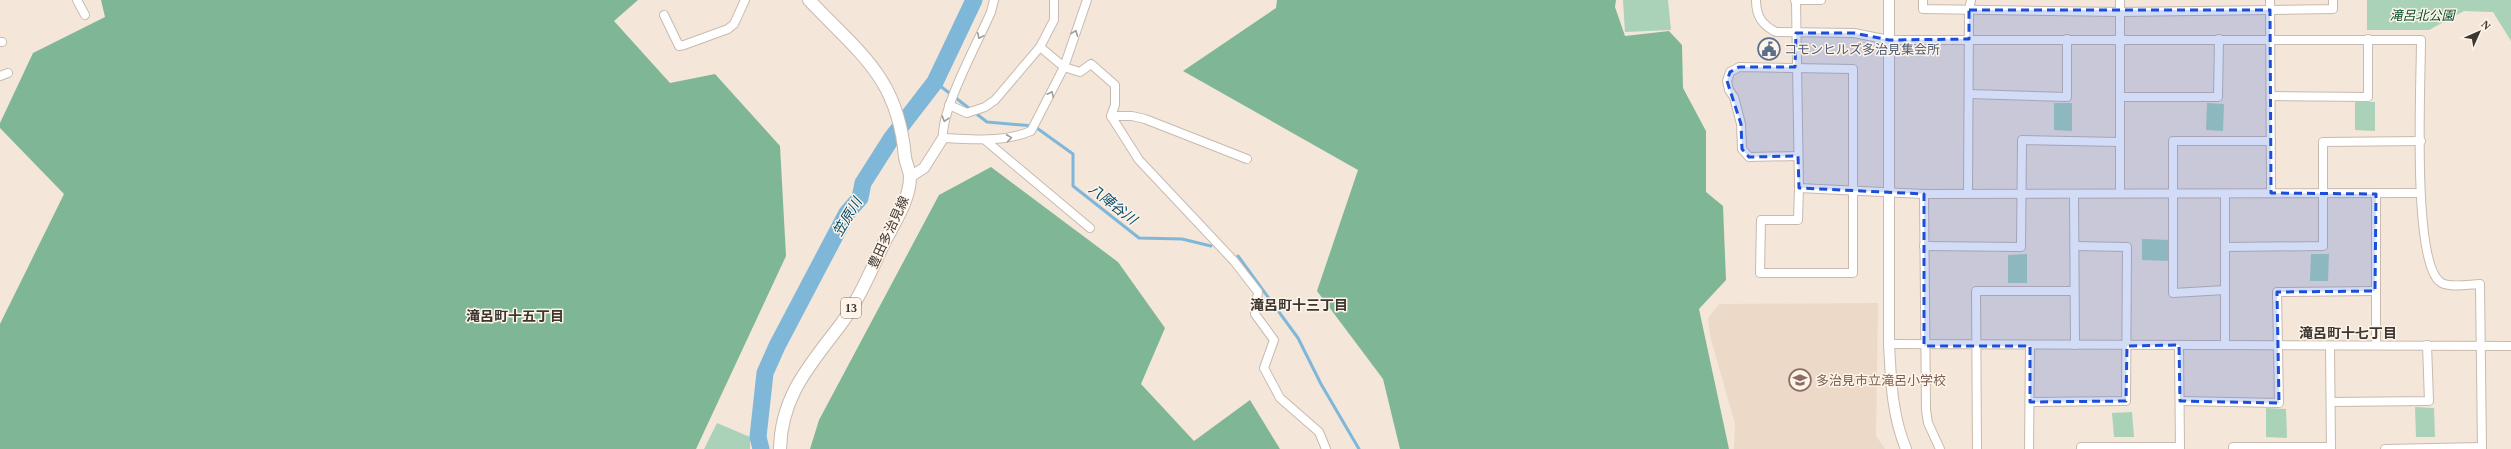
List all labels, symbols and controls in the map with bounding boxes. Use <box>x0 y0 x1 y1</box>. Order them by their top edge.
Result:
park label: 滝呂北公園 <box>2389 8 2456 23</box>
north arrow <box>2459 12 2499 52</box>
text: N <box>2479 18 2493 32</box>
one-way arrow <box>1070 30 1078 38</box>
one-way arrow <box>977 32 985 40</box>
public building icon: コモンヒルズ多治見集会所 <box>1756 36 1782 62</box>
place label: コモンヒルズ多治見集会所 <box>1784 42 1940 57</box>
one-way arrow <box>1046 91 1054 98</box>
one-way arrow <box>941 115 950 122</box>
one-way arrow <box>1006 134 1012 143</box>
water label: 八陣谷川 <box>1086 181 1141 229</box>
water label: 笠原川 <box>830 194 866 239</box>
street label: 豊田多治見線 <box>865 194 912 271</box>
road number: 13 <box>841 298 861 318</box>
district label: 滝呂町十三丁目 <box>1250 298 1348 313</box>
district label: 滝呂町十五丁目 <box>466 309 564 324</box>
district label: 滝呂町十七丁目 <box>2299 326 2397 341</box>
school or university icon: 多治見市立滝呂小学校 <box>1787 367 1813 393</box>
place label: 多治見市立滝呂小学校 <box>1816 373 1946 388</box>

